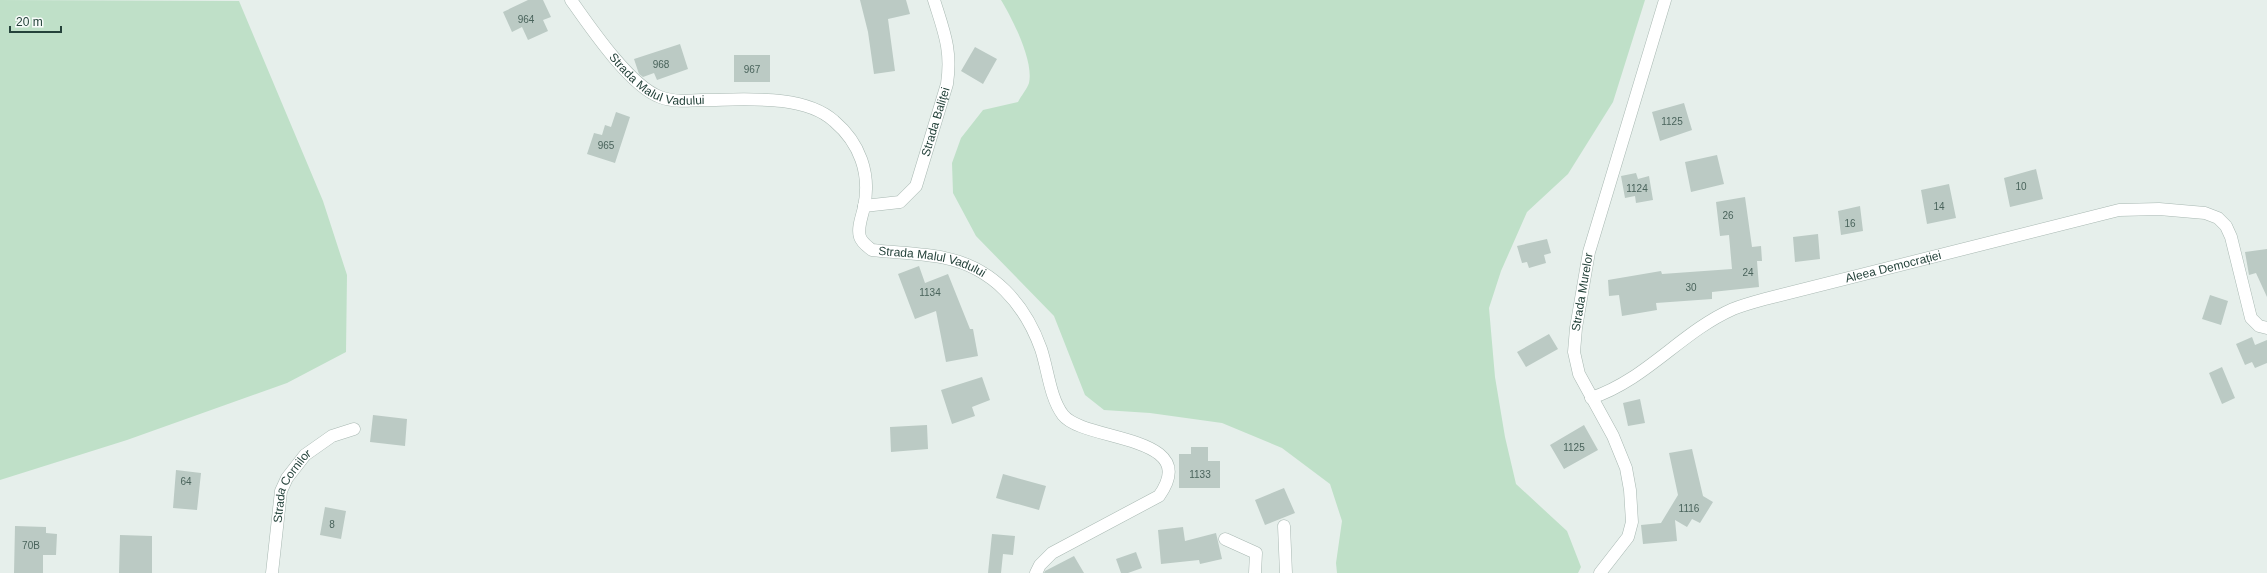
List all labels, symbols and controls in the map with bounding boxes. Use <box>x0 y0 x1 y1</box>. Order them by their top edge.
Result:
scale bar <box>10 8 61 34</box>
house number: 964 <box>518 14 535 25</box>
text: 20 m <box>16 15 43 29</box>
street label: Strada Malul Vadului <box>606 50 705 108</box>
house number: 968 <box>653 59 670 70</box>
house number: 967 <box>744 64 761 75</box>
street label: Strada Baliței <box>918 86 953 158</box>
house number: 1125 <box>1661 116 1683 127</box>
house number: 965 <box>598 140 615 151</box>
house number: 10 <box>2015 181 2027 192</box>
house number: 1124 <box>1626 183 1648 194</box>
house number: 14 <box>1933 201 1945 212</box>
house number: 26 <box>1722 210 1734 221</box>
house number: 16 <box>1844 218 1856 229</box>
street label: Strada Malul Vadului <box>878 244 988 280</box>
street label: Aleea Democrației <box>1844 248 1943 286</box>
street label: Strada Murelor <box>1569 252 1596 332</box>
house number: 24 <box>1742 267 1754 278</box>
house number: 30 <box>1685 282 1697 293</box>
house number: 1134 <box>919 287 941 298</box>
house number: 1125 <box>1563 442 1585 453</box>
street label: Strada Cornilor <box>271 446 313 523</box>
house number: 1133 <box>1189 469 1211 480</box>
house number: 64 <box>180 476 192 487</box>
house number: 1116 <box>1679 503 1700 514</box>
house number: 8 <box>329 519 335 530</box>
house number: 70B <box>22 540 40 551</box>

